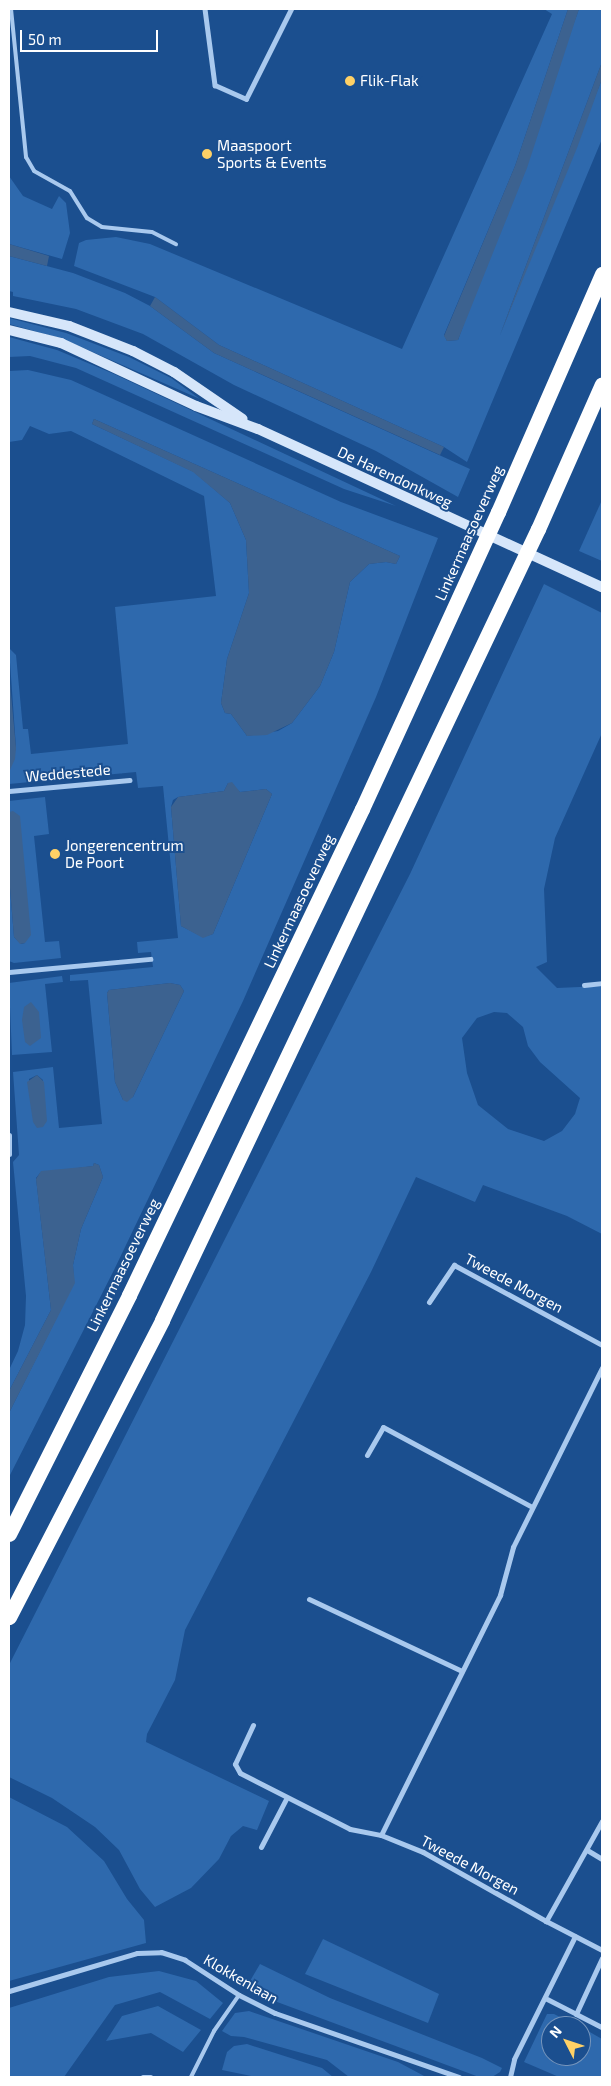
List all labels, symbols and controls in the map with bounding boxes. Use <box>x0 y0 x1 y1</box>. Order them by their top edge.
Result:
scale bar <box>22 20 160 52</box>
text: 50 m <box>28 30 62 48</box>
place label: Flik-Flak <box>360 72 419 90</box>
marker: Flik-Flak <box>344 75 356 87</box>
place label: Maaspoort Sports & Events <box>217 136 327 171</box>
marker: Maaspoort Sports & Events <box>201 148 213 160</box>
street label: De Harendonkweg <box>335 443 455 511</box>
street label: Linkermaasoeverweg <box>431 463 507 603</box>
street label: Weddestede <box>25 760 111 786</box>
street label: Linkermaasoeverweg <box>260 831 338 971</box>
place label: Jongerencentrum De Poort <box>65 836 184 871</box>
marker: Jongerencentrum De Poort <box>49 848 61 860</box>
street label: Linkermaasoeverweg <box>83 1195 163 1335</box>
street label: Tweede Morgen <box>462 1250 566 1316</box>
street label: Tweede Morgen <box>418 1832 522 1898</box>
street label: Klokkenlaan <box>200 1950 282 2008</box>
north arrow <box>541 2016 591 2066</box>
text: N <box>545 2022 565 2041</box>

